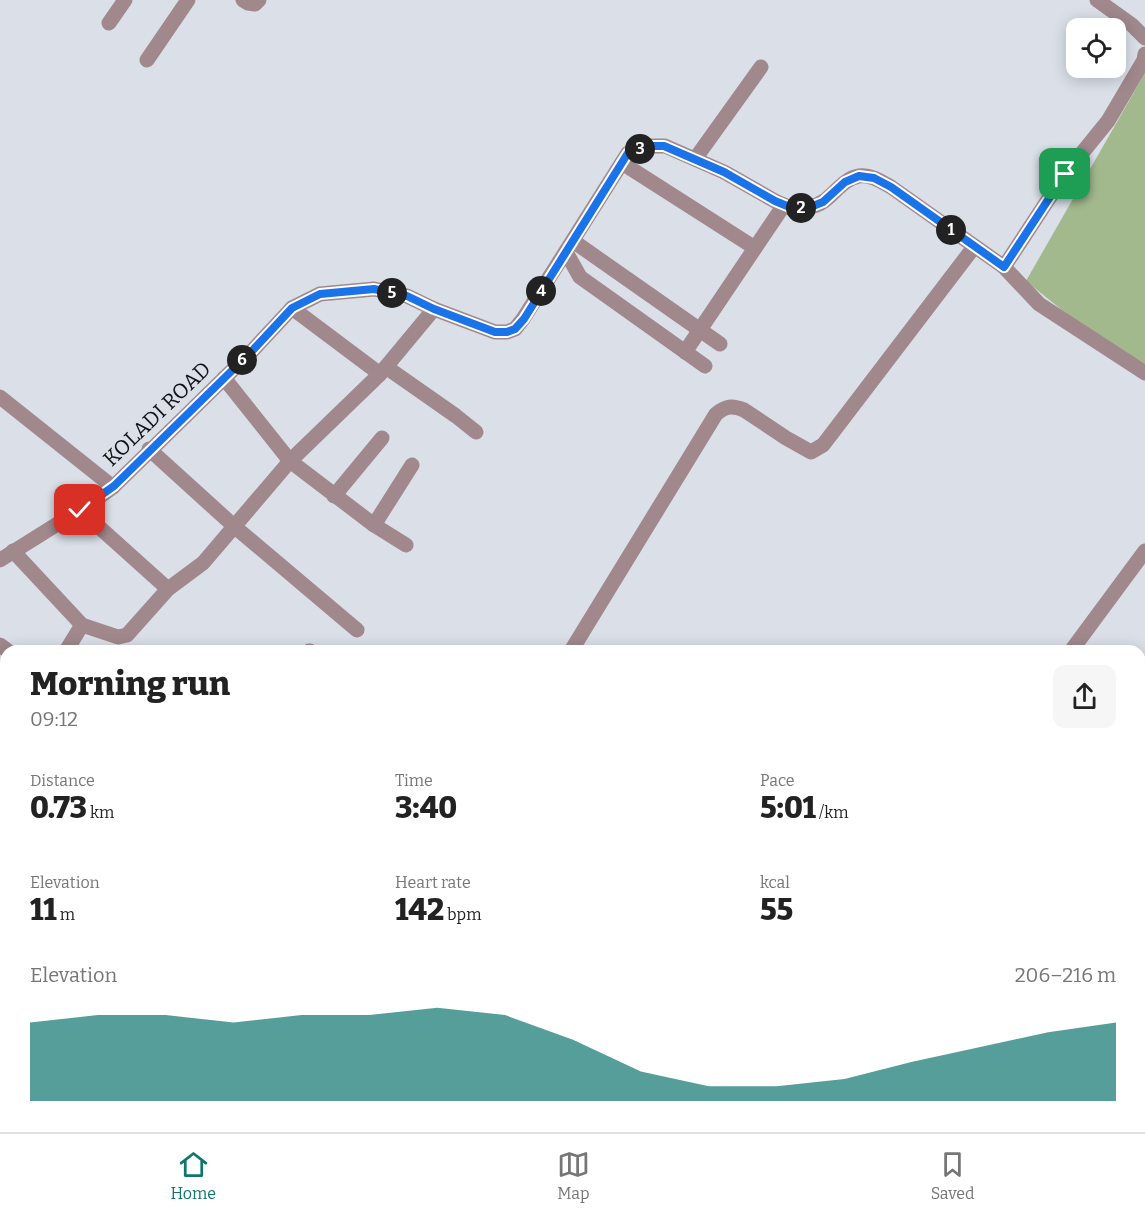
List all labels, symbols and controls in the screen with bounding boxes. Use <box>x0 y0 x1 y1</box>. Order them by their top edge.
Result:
map controls <box>1066 18 1126 78</box>
button: locate <box>1066 18 1126 78</box>
pin: 3 <box>625 134 655 164</box>
text: 3 <box>635 139 645 158</box>
pin <box>1039 148 1090 199</box>
icon: arrive <box>1048 157 1081 190</box>
pin: 2 <box>786 193 816 223</box>
text: 2 <box>796 198 806 217</box>
pin: 1 <box>936 215 966 245</box>
text: 1 <box>948 220 954 239</box>
pin: 4 <box>526 276 556 306</box>
pin: 5 <box>377 278 407 308</box>
text: 4 <box>536 281 546 300</box>
text: 5 <box>388 283 396 302</box>
pin: 6 <box>227 345 257 375</box>
text: 6 <box>237 350 247 369</box>
street label: KOLADI ROAD <box>98 356 216 472</box>
pin <box>54 484 105 535</box>
icon: check <box>63 493 96 526</box>
text: Morning run <box>30 664 230 704</box>
button: share <box>1053 665 1116 728</box>
text: 09:12 <box>30 707 78 731</box>
text: Distance <box>30 771 95 790</box>
text: Time <box>395 771 433 790</box>
text: Pace <box>760 771 795 790</box>
text: 0.73 <box>30 790 87 826</box>
text: 3:40 <box>395 790 457 826</box>
text: 5:01 <box>760 790 816 826</box>
text: km <box>87 803 114 822</box>
text: /km <box>816 803 848 822</box>
text: Elevation <box>30 873 100 892</box>
text: Heart rate <box>395 873 471 892</box>
text: kcal <box>760 873 790 892</box>
text: 11 <box>30 892 57 928</box>
text: 142 <box>395 892 444 928</box>
text: 55 <box>760 892 793 928</box>
text: m <box>57 905 75 924</box>
text: bpm <box>444 905 481 924</box>
text: Elevation <box>30 963 117 987</box>
text: 206–216 m <box>1015 963 1116 987</box>
tab: Home <box>170 1148 216 1203</box>
tab: Map <box>557 1148 590 1203</box>
tab: Saved <box>931 1148 975 1203</box>

